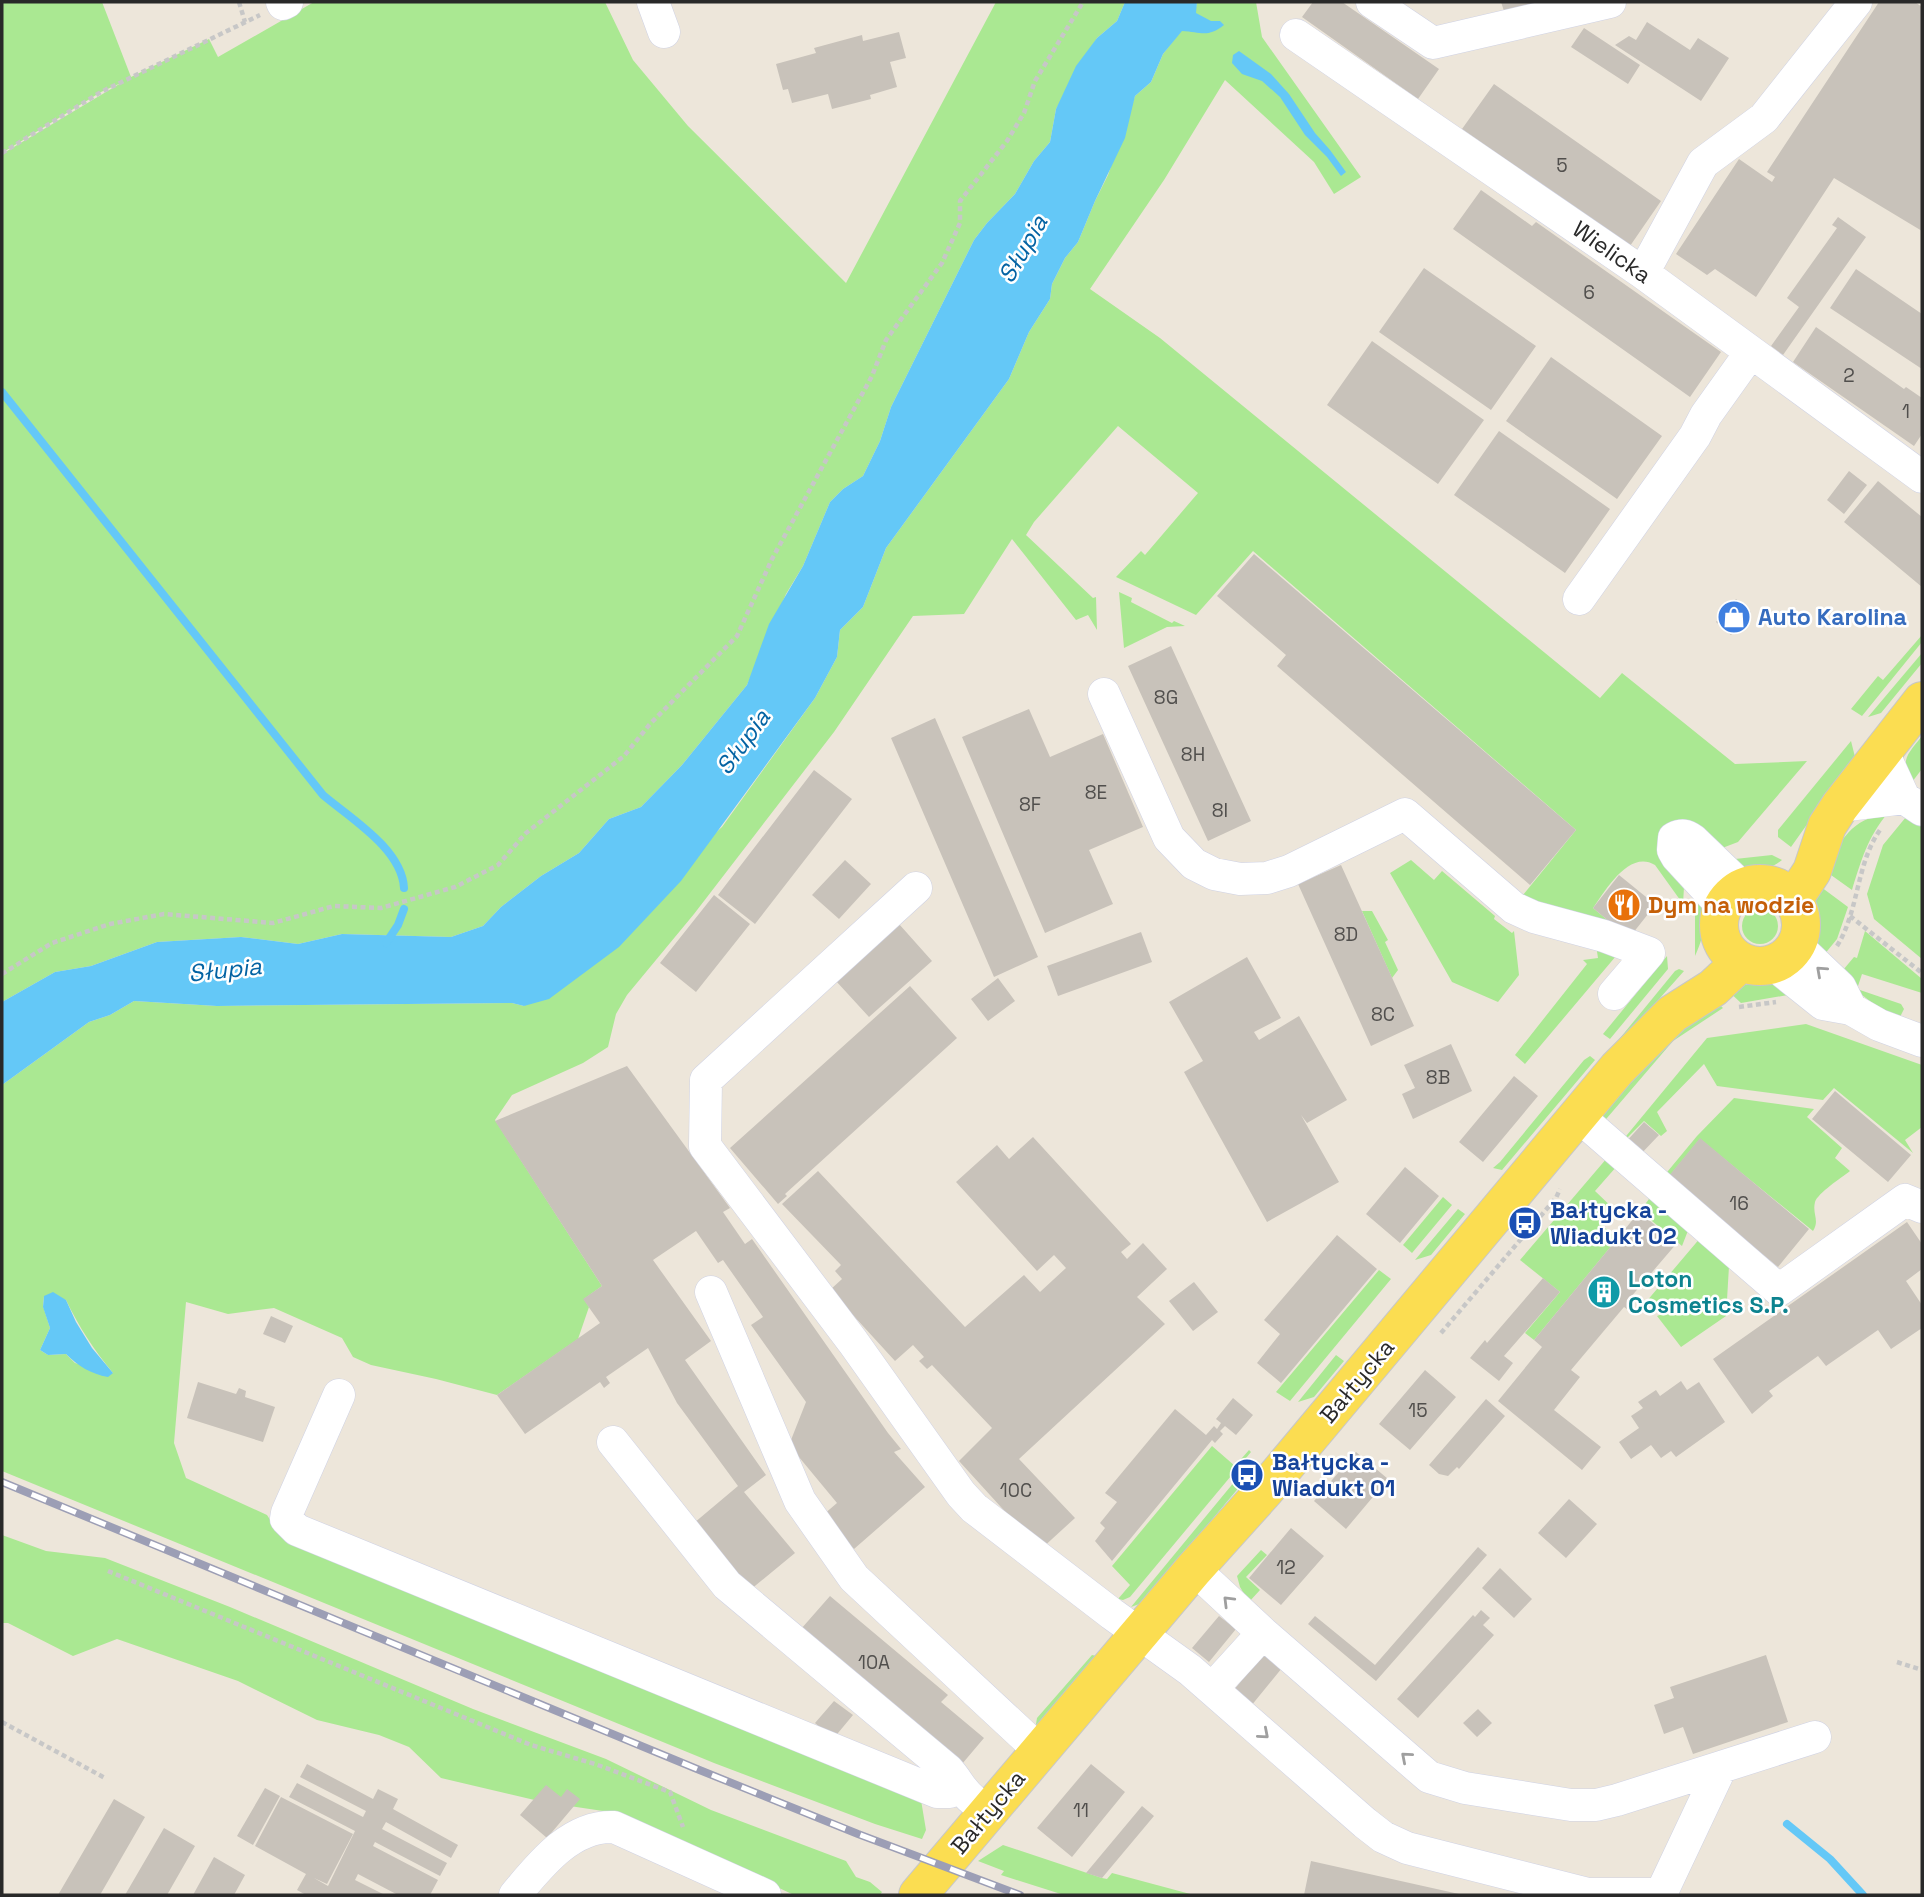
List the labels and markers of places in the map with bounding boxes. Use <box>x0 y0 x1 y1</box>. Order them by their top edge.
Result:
shop icon: Auto Karolina <box>1715 598 1753 636</box>
place label: Auto Karolina <box>1758 602 1907 632</box>
restaurant icon: Dym na wodzie <box>1605 886 1643 924</box>
place label: Dym na wodzie <box>1648 890 1814 920</box>
place label: Bałtycka - Wiadukt 02 <box>1550 1195 1677 1251</box>
bus stop icon: Bałtycka - Wiadukt 02 <box>1506 1204 1544 1242</box>
place label: Loton Cosmetics S.P. <box>1628 1264 1789 1320</box>
building icon: Loton Cosmetics S.P. <box>1585 1273 1623 1311</box>
place label: Bałtycka - Wiadukt 01 <box>1272 1447 1395 1503</box>
bus stop icon: Bałtycka - Wiadukt 01 <box>1228 1456 1266 1494</box>

